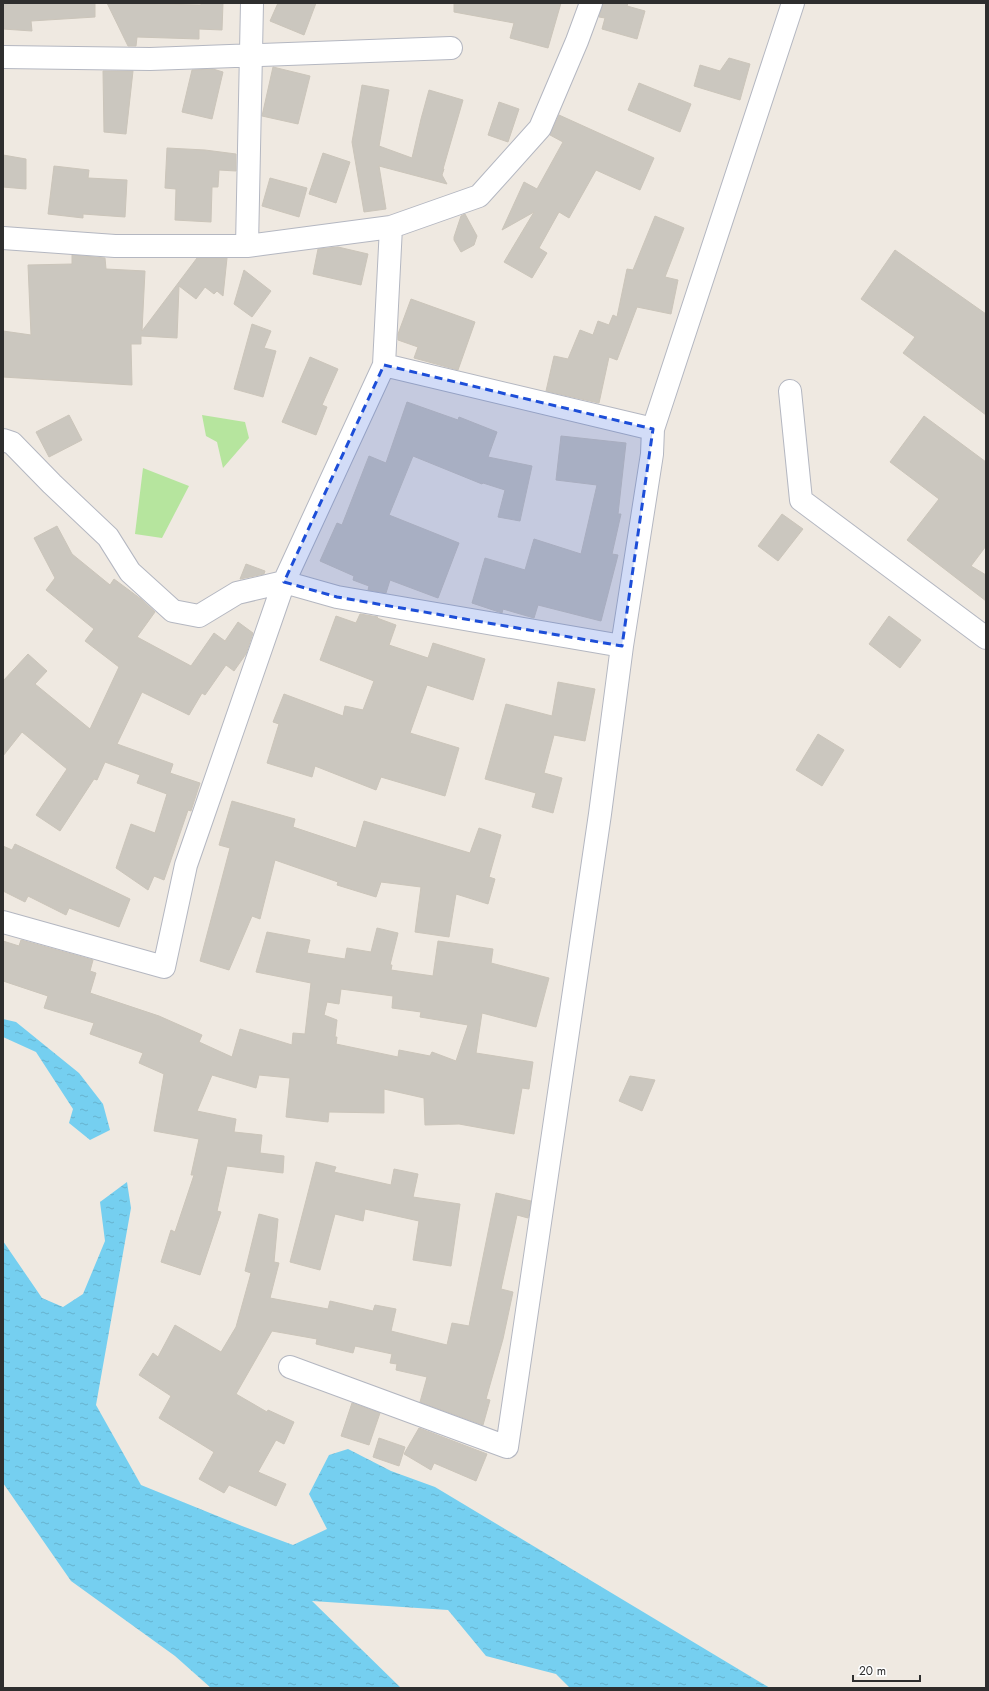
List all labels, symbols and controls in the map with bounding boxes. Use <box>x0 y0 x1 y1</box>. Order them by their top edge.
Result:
scale bar <box>853 1657 920 1683</box>
text: 20 m <box>859 1662 886 1680</box>

